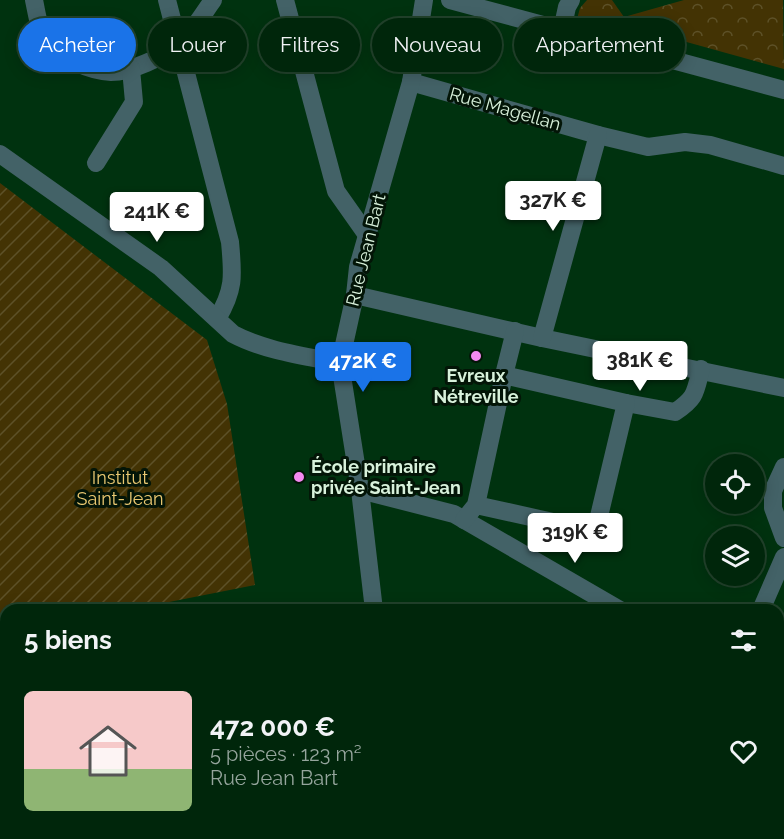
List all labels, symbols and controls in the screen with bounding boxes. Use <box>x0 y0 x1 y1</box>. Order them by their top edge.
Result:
chip: Acheter <box>18 18 136 72</box>
chip: Louer <box>148 18 247 72</box>
chip: Filtres <box>259 18 360 72</box>
chip: Nouveau <box>372 18 502 72</box>
chip: Appartement <box>514 18 685 72</box>
street label: Rue Magellan <box>447 83 563 134</box>
pin: 327K € <box>504 181 602 232</box>
text: 327K € <box>519 188 587 212</box>
pin: 241K € <box>108 192 206 243</box>
street label: Rue Jean Bart <box>341 192 390 308</box>
text: 241K € <box>124 199 190 223</box>
pin: 381K € <box>591 341 689 392</box>
pin: 472K € <box>314 342 412 393</box>
text: 381K € <box>606 348 674 372</box>
text: 472K € <box>329 349 397 373</box>
marker: Evreux Nétreville <box>469 349 483 363</box>
place label: Evreux Nétreville <box>433 365 519 407</box>
map controls <box>705 454 765 586</box>
button: locate <box>705 454 765 514</box>
place label: École primaire privée Saint-Jean <box>311 456 461 498</box>
park label: Institut Saint-Jean <box>76 467 164 509</box>
marker: École primaire privée Saint-Jean <box>292 470 306 484</box>
pin: 319K € <box>526 513 624 564</box>
text: 319K € <box>542 520 608 544</box>
button: layers <box>705 526 765 586</box>
icon: filters <box>727 624 760 657</box>
text: 5 biens <box>24 625 112 655</box>
text: 472 000 € <box>210 712 335 742</box>
icon: home <box>72 715 144 787</box>
icon: heart <box>727 735 760 768</box>
text: 5 pièces · 123 m² <box>210 742 362 766</box>
text: Rue Jean Bart <box>210 766 338 790</box>

